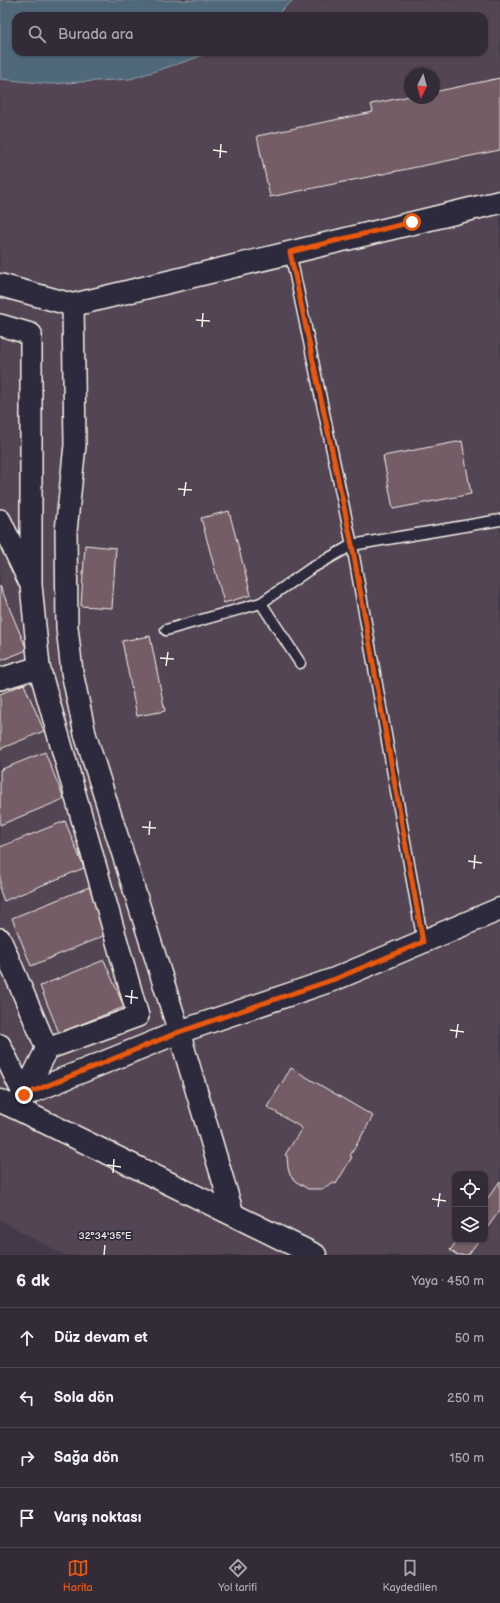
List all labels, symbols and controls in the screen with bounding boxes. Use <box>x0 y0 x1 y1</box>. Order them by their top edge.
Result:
search box <box>12 12 488 56</box>
icon: search <box>26 23 48 45</box>
text: Burada ara <box>58 25 133 44</box>
north arrow <box>404 68 440 104</box>
route start <box>403 213 421 231</box>
route end <box>15 1086 33 1104</box>
map controls <box>452 1171 488 1243</box>
button: locate <box>452 1171 488 1207</box>
button: layers <box>452 1207 488 1243</box>
text: 32°34'35"E <box>78 1230 132 1242</box>
text: 6 dk <box>16 1271 50 1291</box>
text: Yaya · 450 m <box>412 1273 484 1289</box>
icon: ahead <box>16 1327 38 1349</box>
text: Düz devam et <box>54 1328 148 1347</box>
text: 50 m <box>455 1330 484 1346</box>
icon: left <box>16 1387 38 1409</box>
text: Sola dön <box>54 1388 114 1407</box>
text: 250 m <box>447 1390 484 1406</box>
icon: right <box>16 1447 38 1469</box>
text: Sağa dön <box>54 1448 119 1467</box>
text: 150 m <box>450 1450 484 1466</box>
icon: arrive <box>16 1507 38 1529</box>
text: Varış noktası <box>54 1508 141 1527</box>
tab: Harita <box>63 1557 93 1594</box>
tab: Yol tarifi <box>218 1557 257 1594</box>
tab: Kaydedilen <box>383 1557 437 1594</box>

